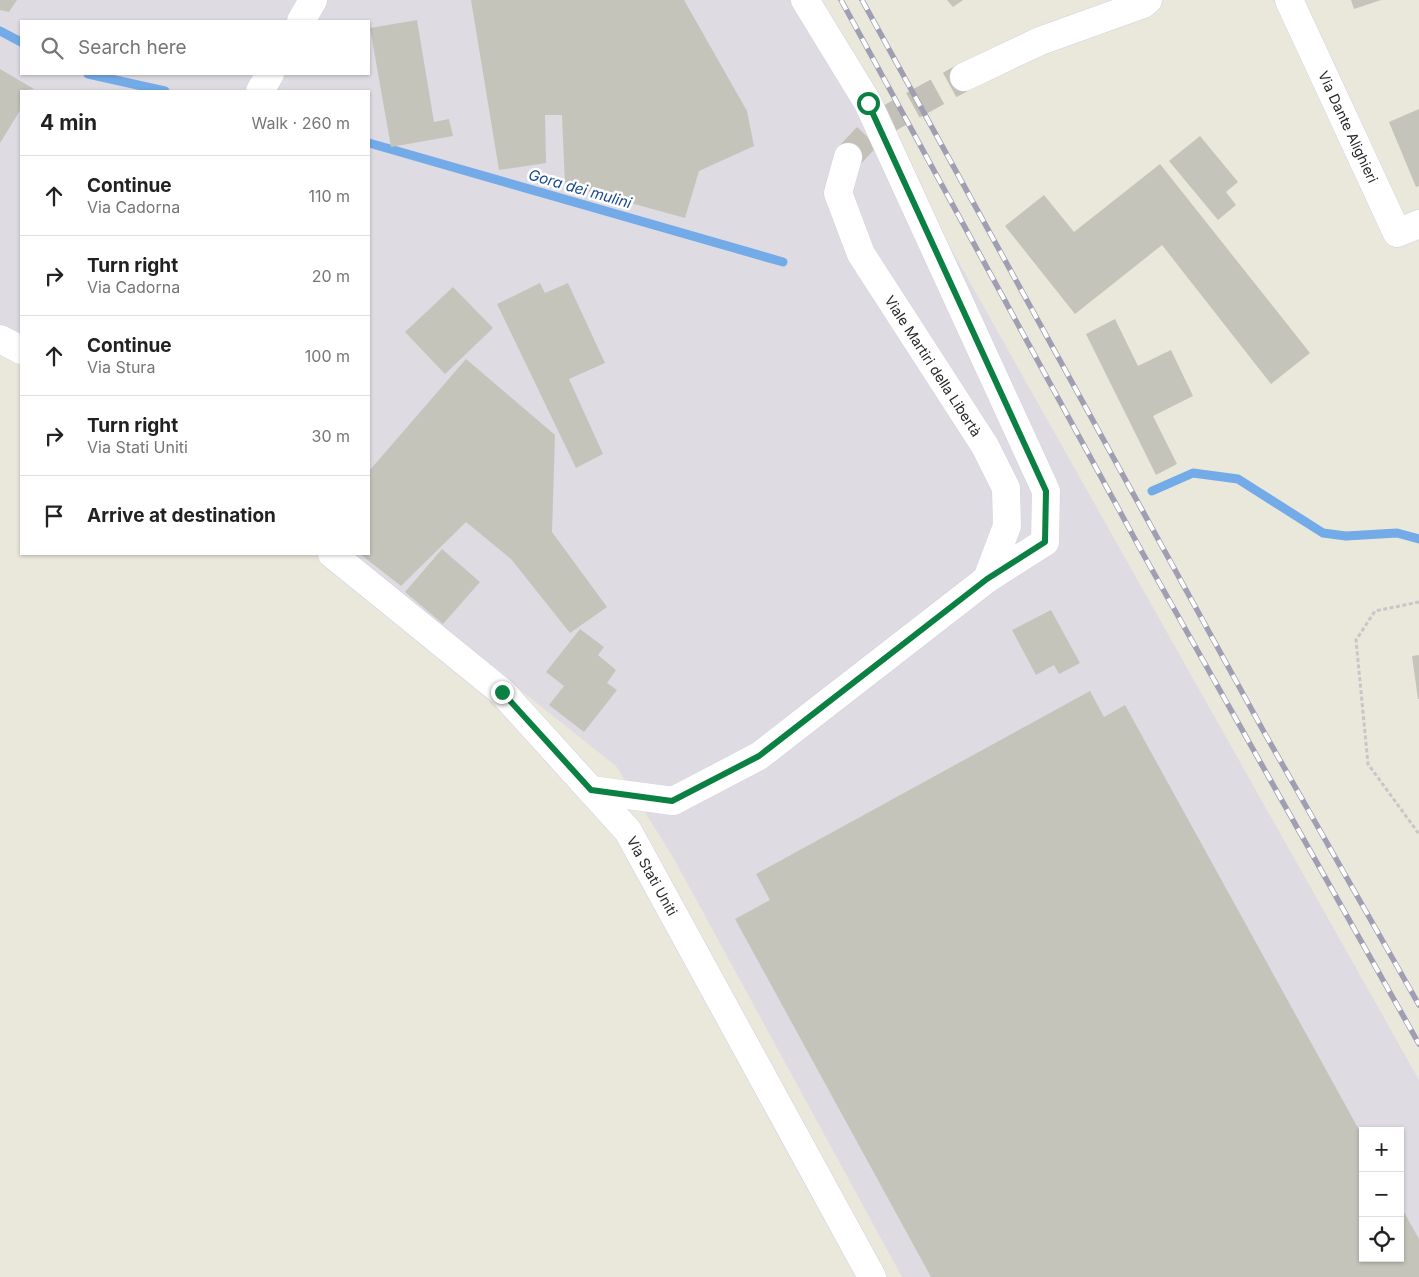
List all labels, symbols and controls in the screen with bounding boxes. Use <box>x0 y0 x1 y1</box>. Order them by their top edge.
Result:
search box <box>20 20 370 75</box>
icon: search <box>38 34 66 62</box>
text: Search here <box>78 36 187 59</box>
street label: Via Dante Alighieri <box>1315 68 1382 185</box>
route start <box>857 92 880 115</box>
text: 4 min <box>40 110 97 135</box>
text: Walk · 260 m <box>252 113 350 133</box>
water label: Gora dei mulini <box>526 165 634 212</box>
text: Continue <box>87 174 172 197</box>
icon: ahead <box>40 182 68 210</box>
text: 110 m <box>308 186 350 206</box>
text: Via Cadorna <box>87 197 180 217</box>
text: Turn right <box>87 254 178 277</box>
icon: right <box>40 262 68 290</box>
text: 20 m <box>312 266 350 286</box>
text: Via Cadorna <box>87 277 180 297</box>
street label: Viale Martiri della Libertà <box>881 292 985 439</box>
text: Continue <box>87 334 172 357</box>
icon: ahead <box>40 342 68 370</box>
text: 100 m <box>305 346 350 366</box>
text: Via Stura <box>87 357 155 377</box>
text: Turn right <box>87 414 178 437</box>
icon: right <box>40 422 68 450</box>
text: 30 m <box>312 426 350 446</box>
text: Via Stati Uniti <box>87 437 188 457</box>
icon: arrive <box>40 502 68 530</box>
text: Arrive at destination <box>87 504 276 527</box>
route end <box>491 681 514 704</box>
street label: Via Stati Uniti <box>624 833 681 918</box>
map controls <box>1359 1127 1404 1262</box>
button: + <box>1359 1127 1404 1172</box>
button: − <box>1359 1172 1404 1217</box>
button: locate <box>1359 1217 1404 1262</box>

